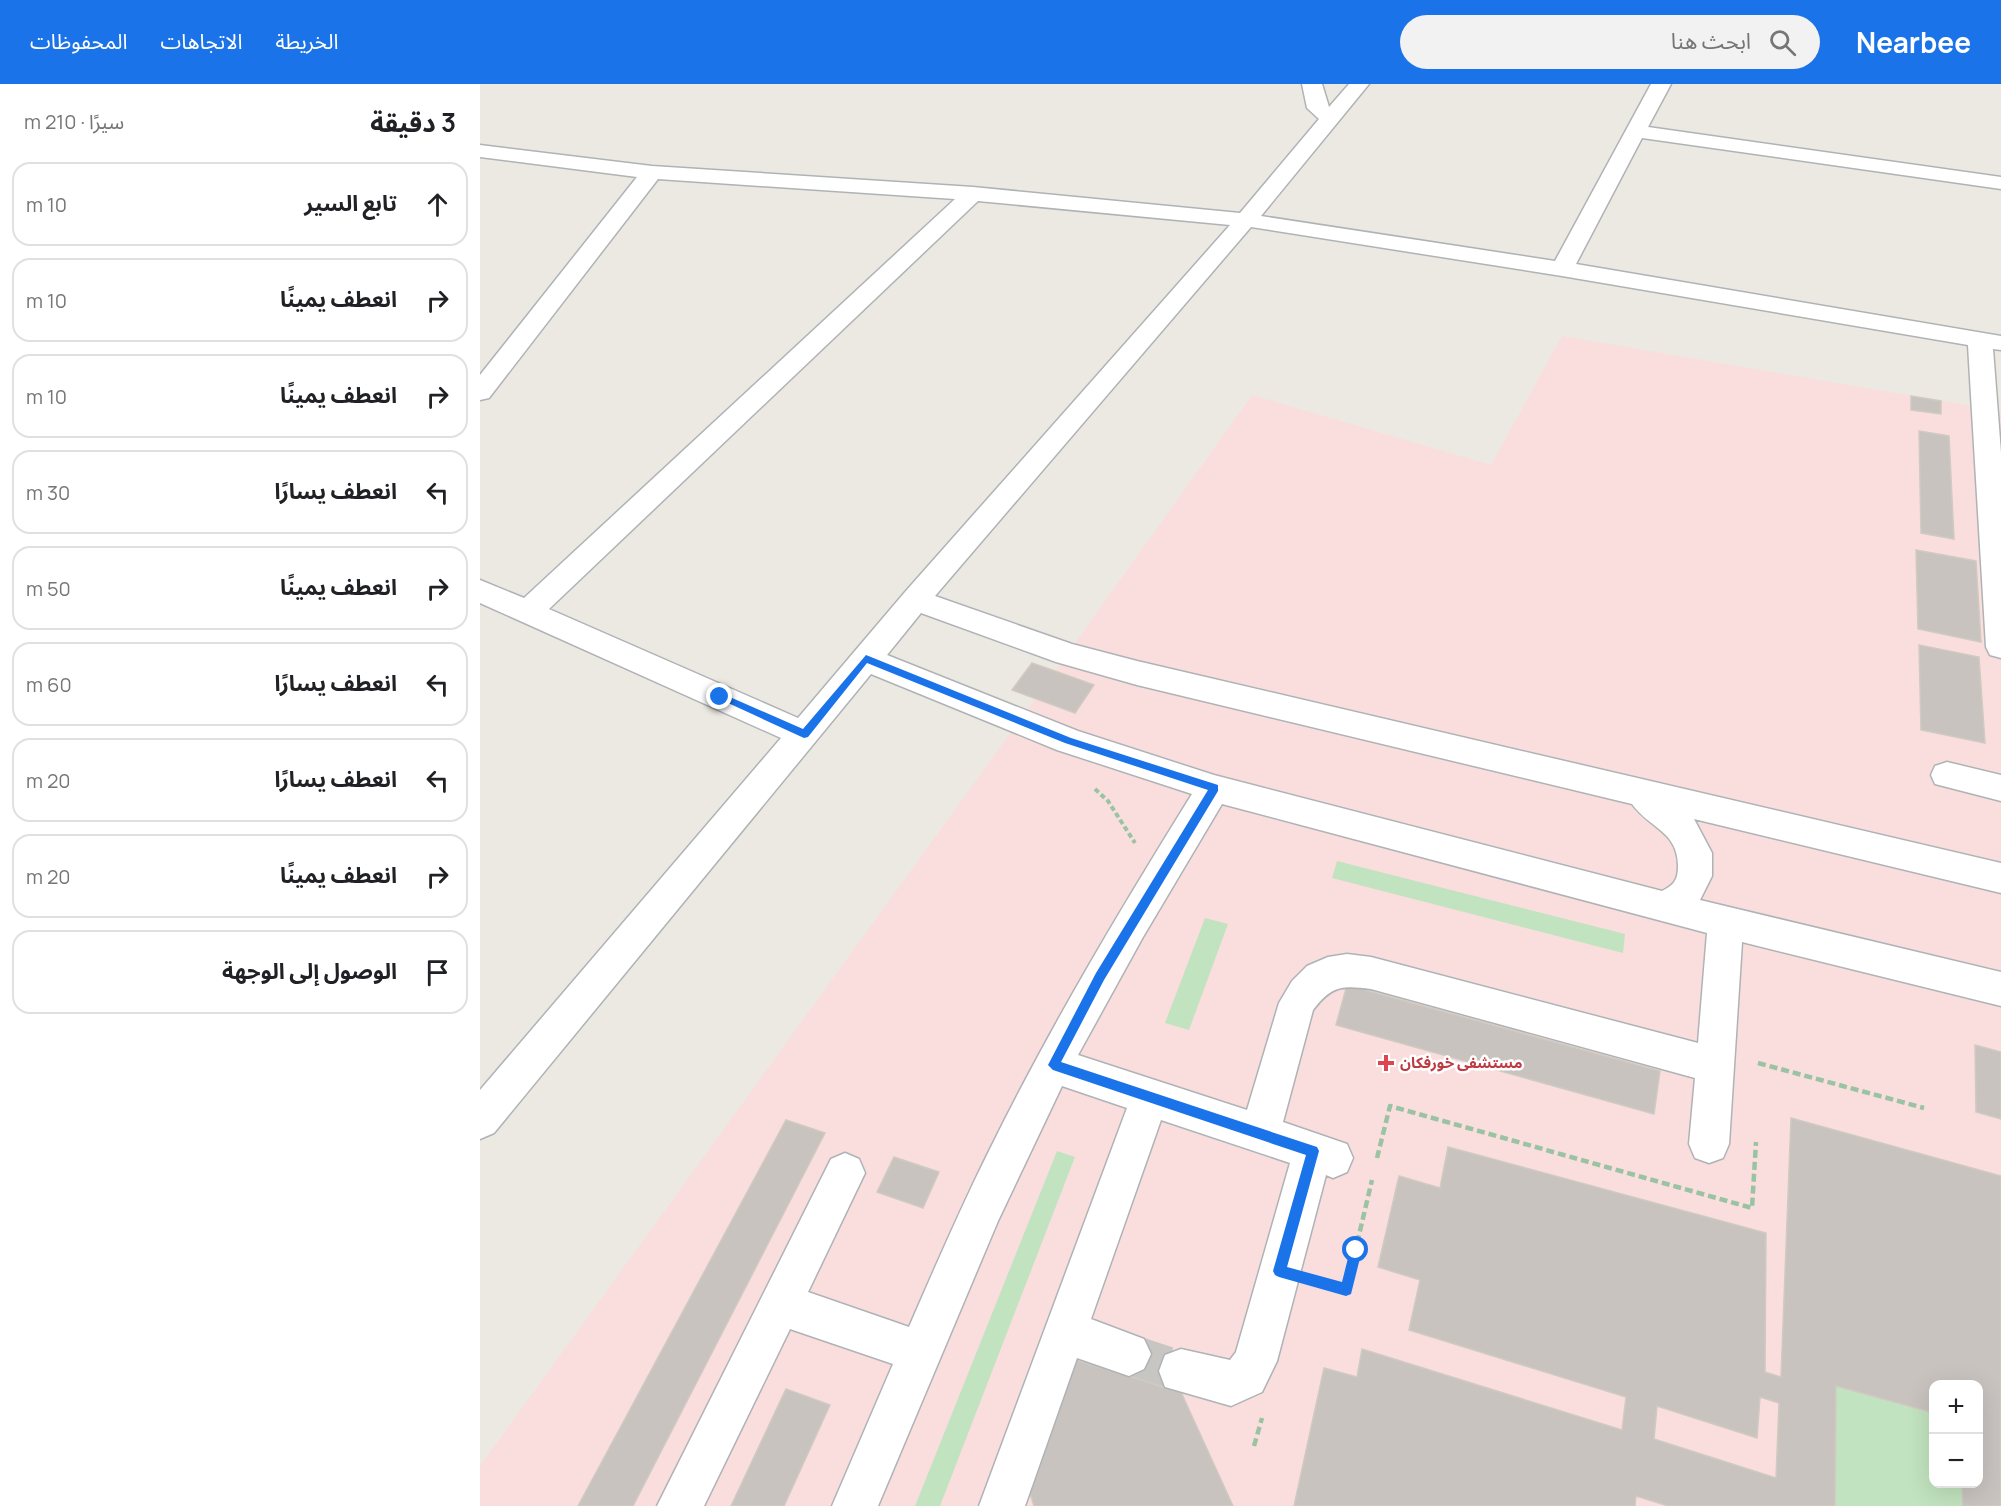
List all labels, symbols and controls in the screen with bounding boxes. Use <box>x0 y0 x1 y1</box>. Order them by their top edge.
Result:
search box <box>1400 15 1820 69</box>
text: Nearbee <box>1856 23 1971 61</box>
text: ابحث هنا <box>1671 26 1751 56</box>
icon: search <box>1766 26 1799 59</box>
text: المحفوظات <box>30 27 127 55</box>
text: الاتجاهات <box>160 27 242 55</box>
text: الخريطة <box>275 27 338 55</box>
text: 3 دقيقة <box>370 104 456 140</box>
text: سيرًا · 210 m <box>24 108 124 135</box>
text: تابع السير <box>304 188 397 218</box>
icon: ahead <box>421 188 454 221</box>
text: 10 m <box>26 191 67 218</box>
text: انعطف يمينًا <box>280 284 397 314</box>
icon: right <box>421 284 454 317</box>
text: 10 m <box>26 287 67 314</box>
text: انعطف يمينًا <box>280 380 397 410</box>
icon: right <box>421 380 454 413</box>
text: 10 m <box>26 383 67 410</box>
text: انعطف يسارًا <box>274 476 397 506</box>
icon: left <box>421 476 454 509</box>
text: 30 m <box>26 479 70 506</box>
text: انعطف يمينًا <box>280 572 397 602</box>
icon: right <box>421 572 454 605</box>
text: 50 m <box>26 575 71 602</box>
text: انعطف يسارًا <box>274 668 397 698</box>
icon: left <box>421 668 454 701</box>
text: 60 m <box>26 671 72 698</box>
route end <box>706 683 732 709</box>
text: انعطف يسارًا <box>274 764 397 794</box>
icon: left <box>421 764 454 797</box>
text: 20 m <box>26 767 71 794</box>
text: انعطف يمينًا <box>280 860 397 890</box>
icon: right <box>421 860 454 893</box>
text: 20 m <box>26 863 71 890</box>
text: الوصول إلى الوجهة <box>222 956 397 986</box>
icon: arrive <box>421 956 454 989</box>
place label: مستشفى خورفكان <box>1400 1052 1522 1073</box>
marker: مستشفى خورفكان <box>1377 1054 1395 1072</box>
route start <box>1342 1236 1368 1262</box>
map controls <box>1929 1380 1983 1488</box>
button: + <box>1929 1380 1983 1434</box>
button: − <box>1929 1434 1983 1488</box>

